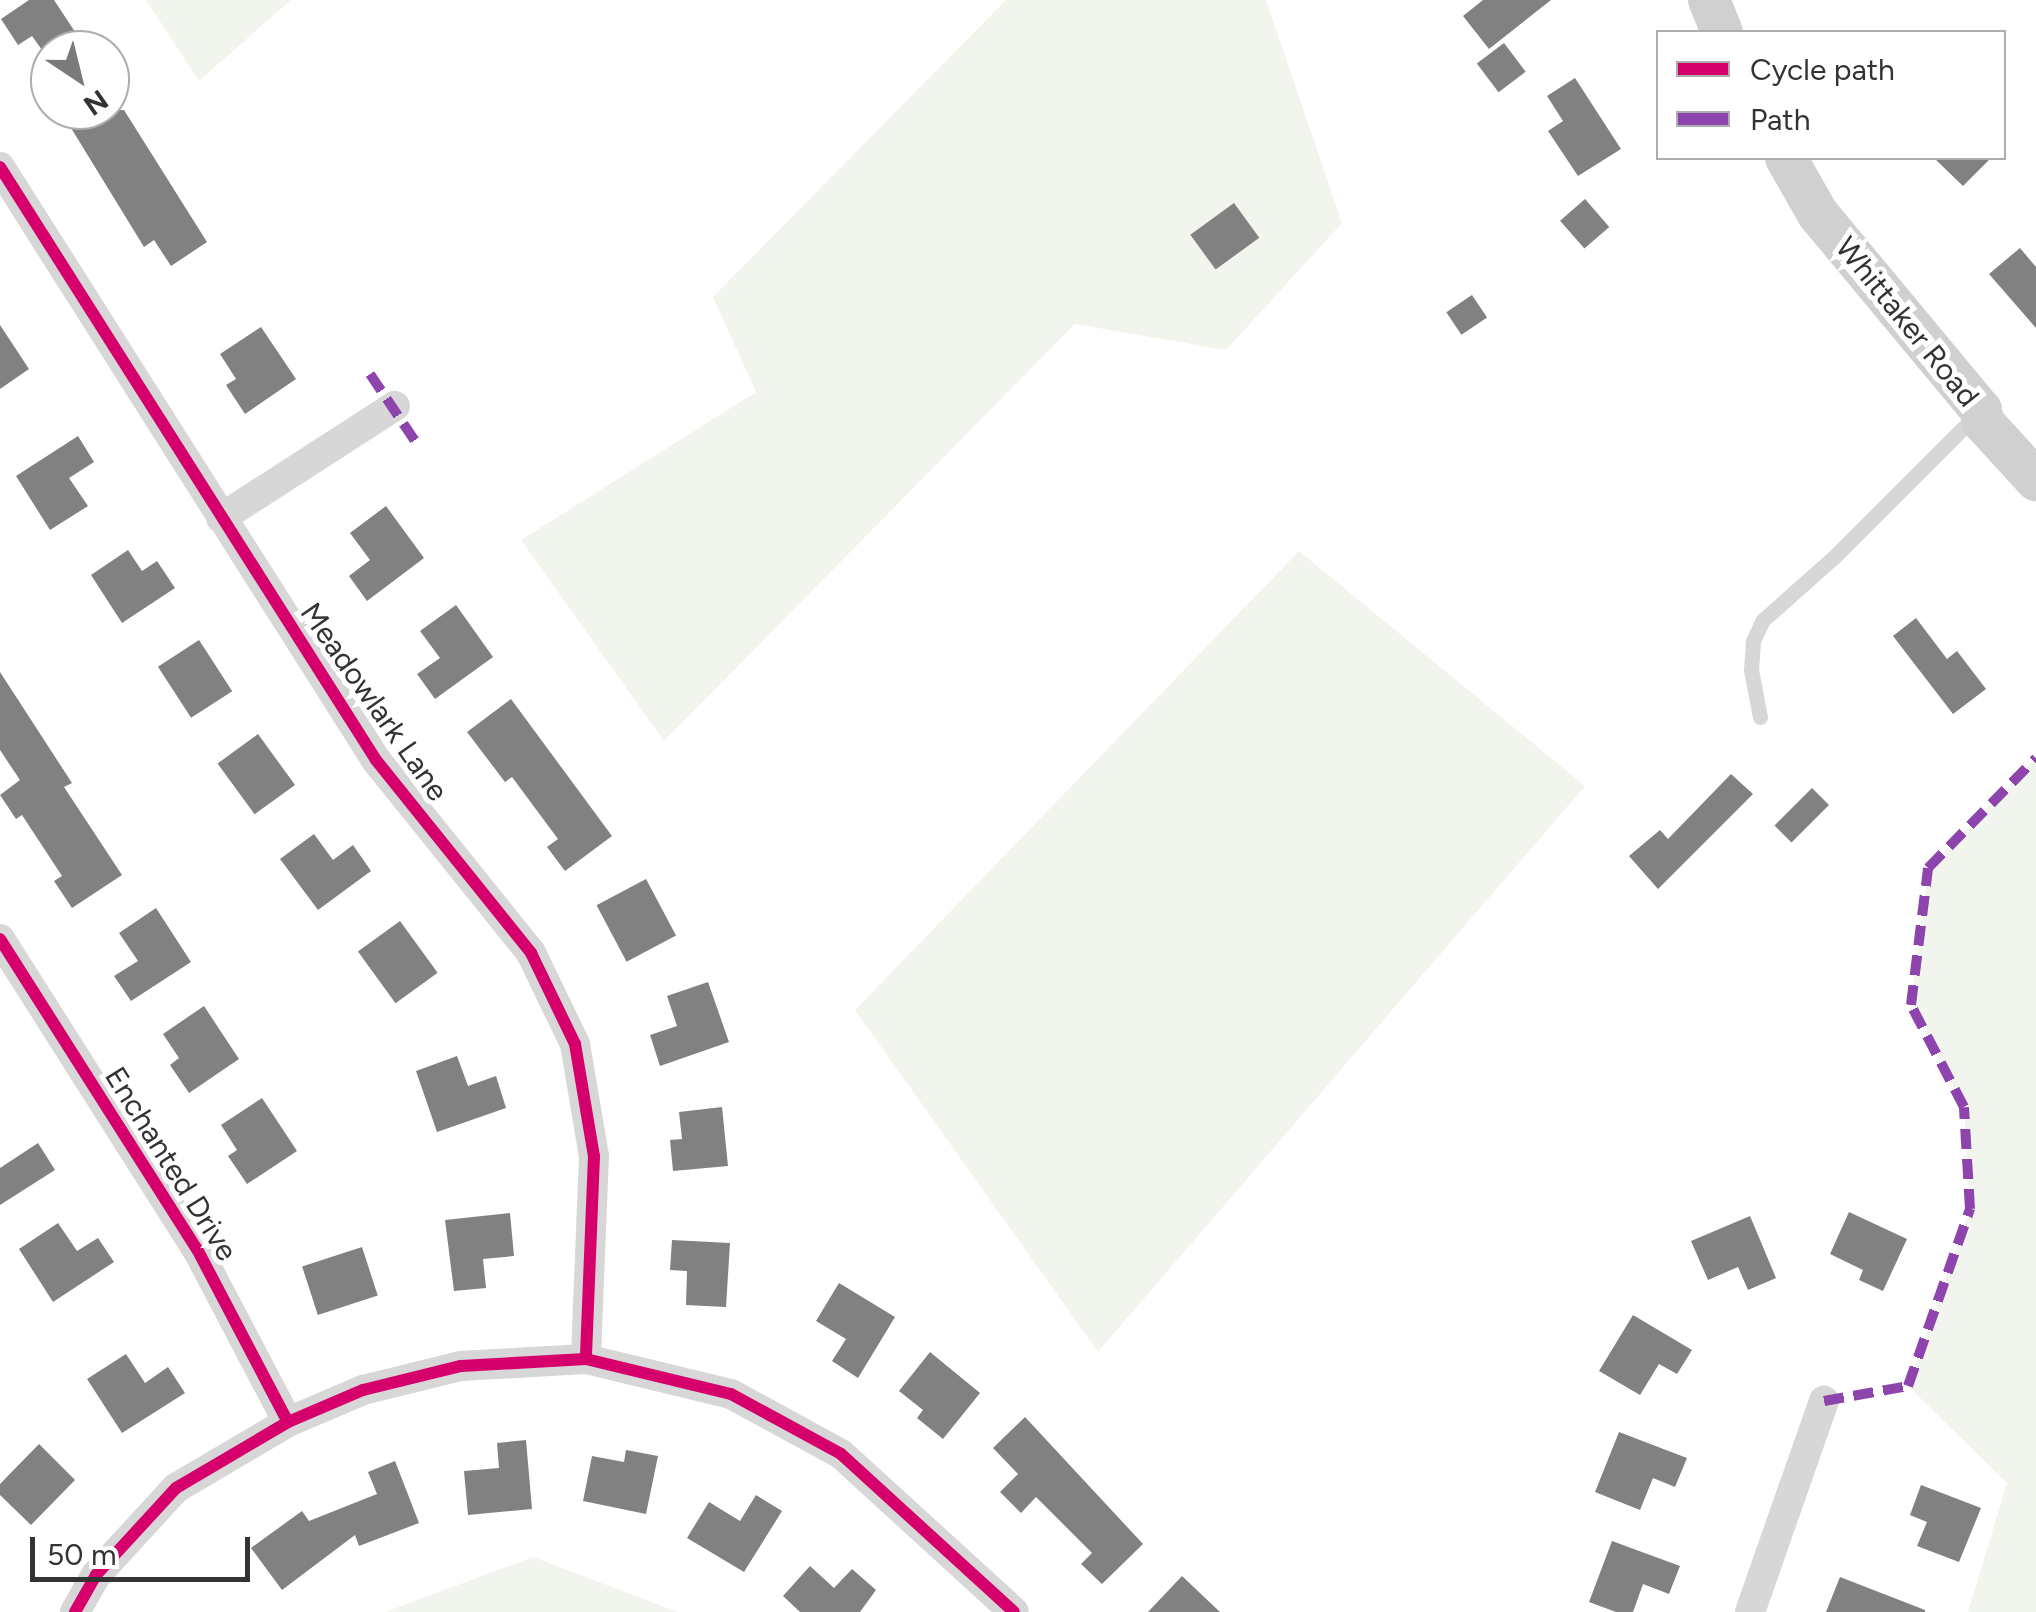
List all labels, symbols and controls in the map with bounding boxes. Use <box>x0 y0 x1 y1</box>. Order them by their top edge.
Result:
north arrow <box>30 30 130 130</box>
legend <box>1656 30 2006 160</box>
text: Cycle path <box>1750 51 1895 88</box>
text: N <box>77 83 115 123</box>
text: Path <box>1750 101 1810 138</box>
street label: Whittaker Road <box>1828 230 1986 414</box>
street label: Meadowlark Lane <box>292 596 456 808</box>
street label: Enchanted Drive <box>97 1061 245 1267</box>
scale bar <box>35 1517 255 1579</box>
text: 50 m <box>47 1536 116 1573</box>

